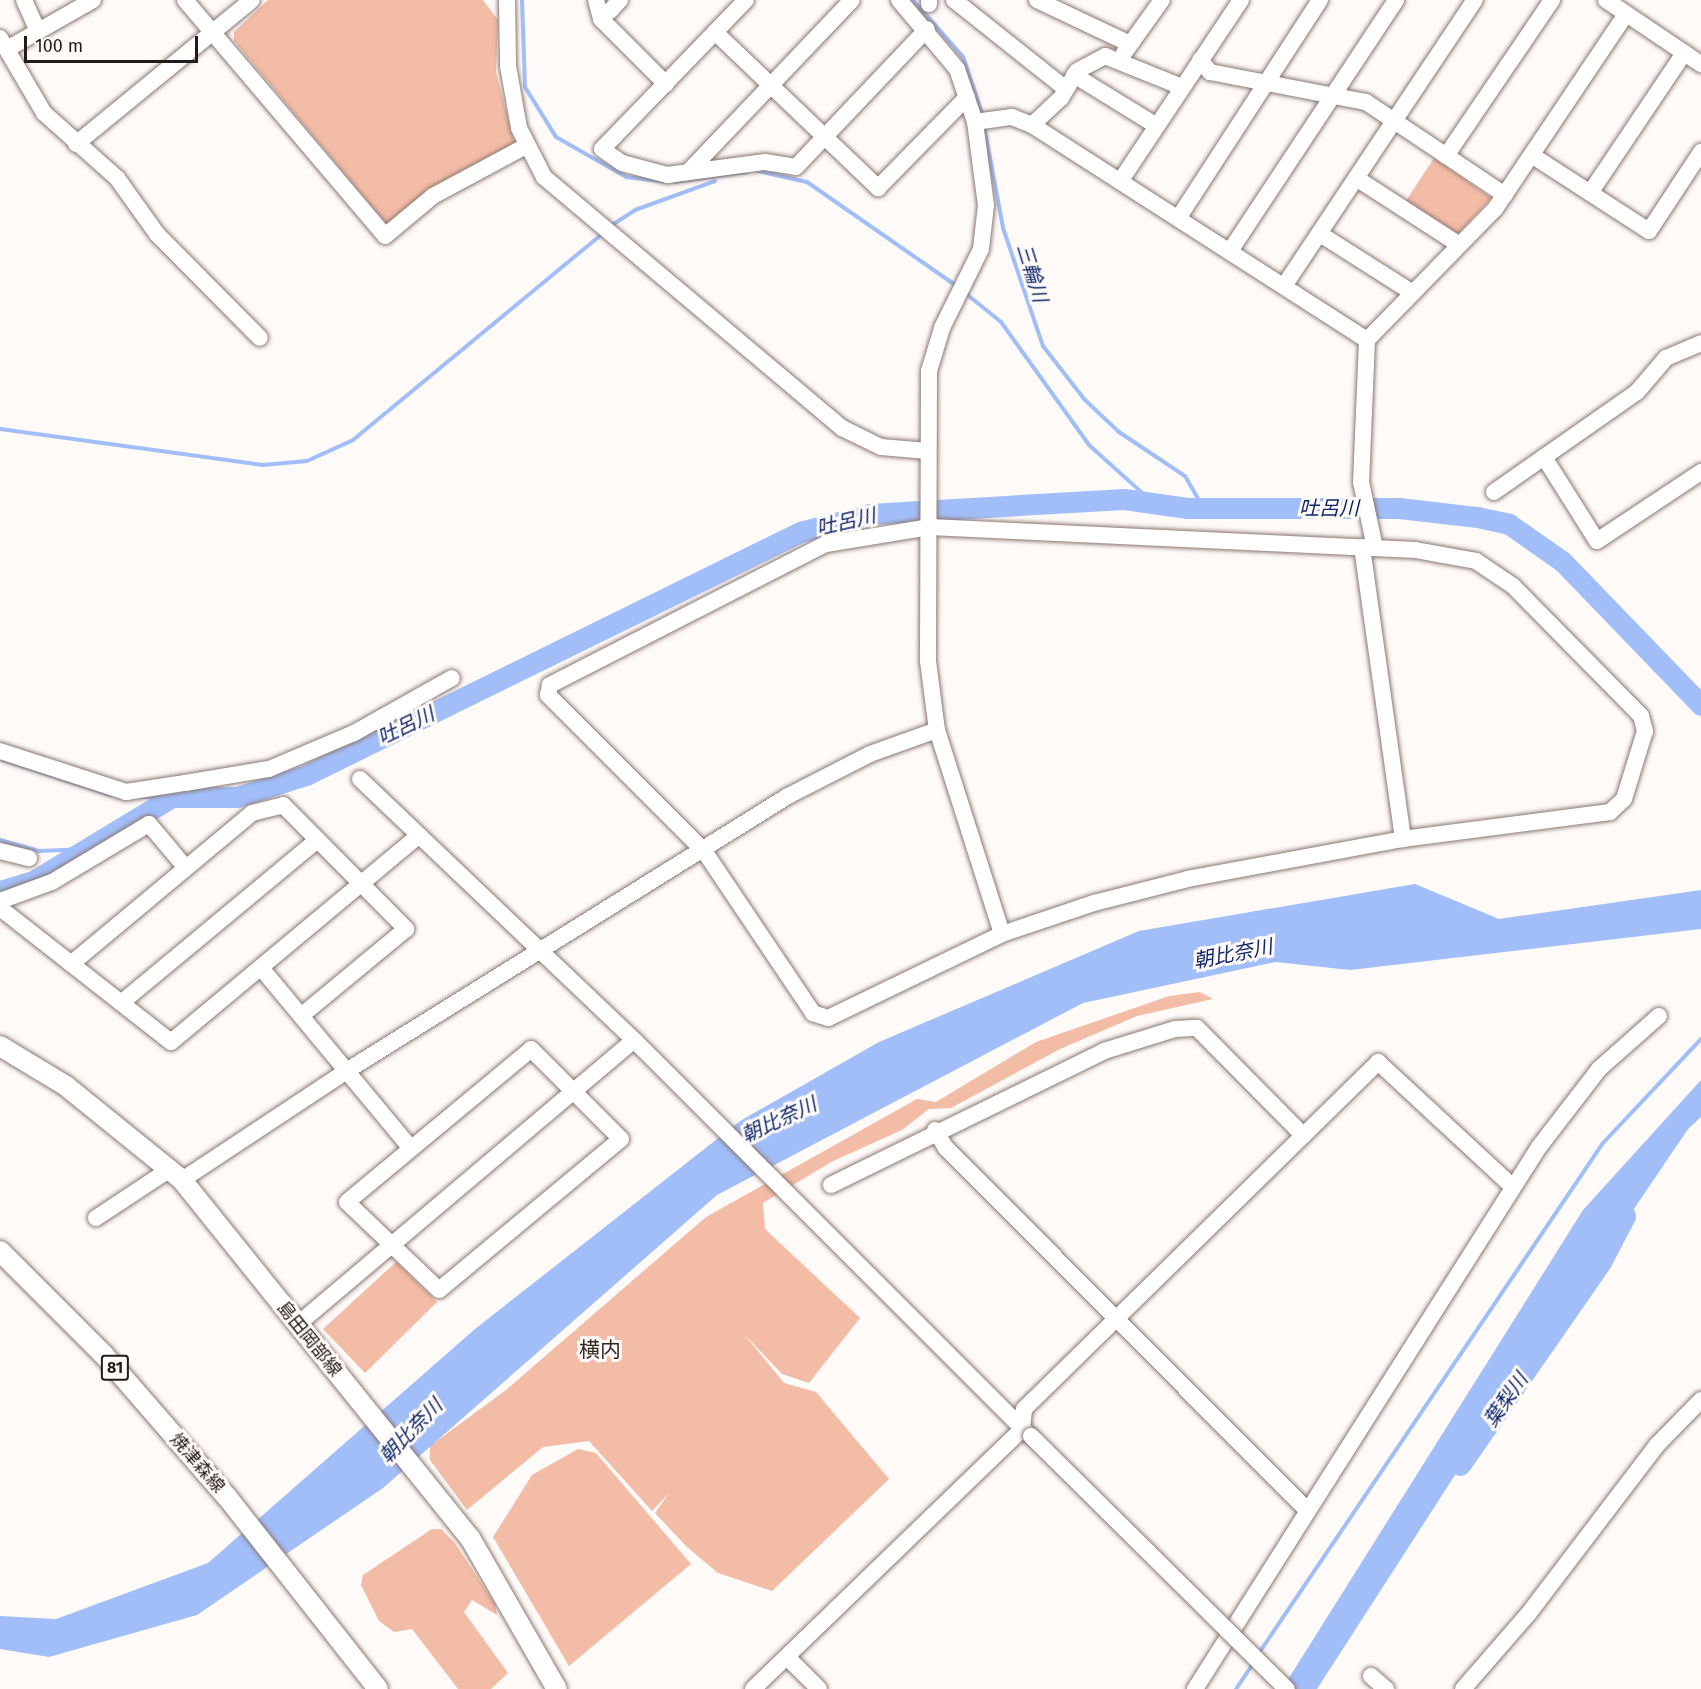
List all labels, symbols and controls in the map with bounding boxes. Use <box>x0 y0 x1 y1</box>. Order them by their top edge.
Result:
scale bar <box>27 24 201 62</box>
text: 100 m <box>35 35 83 57</box>
water label: 三輪川 <box>1012 241 1052 305</box>
water label: 吐呂川 <box>1299 496 1359 520</box>
water label: 吐呂川 <box>814 504 878 540</box>
water label: 吐呂川 <box>374 702 438 750</box>
water label: 朝比奈川 <box>1191 935 1275 973</box>
water label: 朝比奈川 <box>738 1092 820 1148</box>
street label: 島田岡部線 <box>272 1297 346 1381</box>
district label: 横内 <box>579 1337 621 1363</box>
road number: 81 <box>100 1355 130 1381</box>
water label: 葉梨川 <box>1479 1369 1533 1431</box>
water label: 朝比奈川 <box>375 1394 447 1468</box>
street label: 焼津森線 <box>165 1429 229 1497</box>

